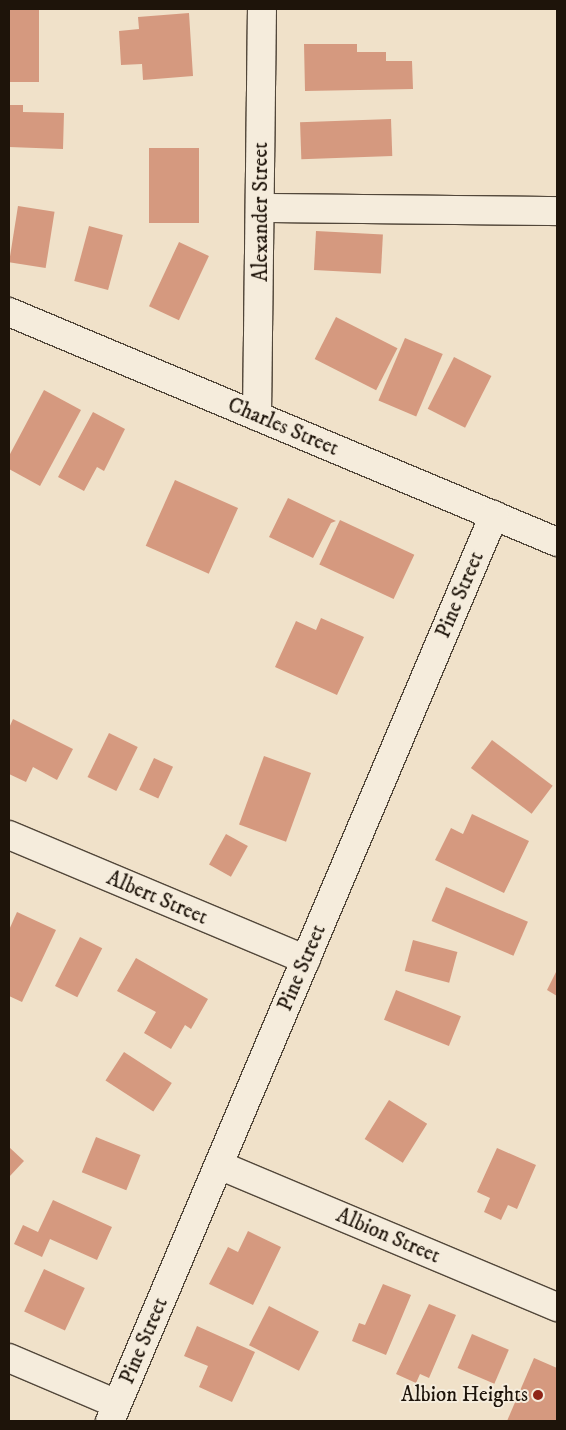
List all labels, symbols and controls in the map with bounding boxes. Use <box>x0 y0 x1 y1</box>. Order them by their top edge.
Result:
street label: Alexander Street <box>248 142 274 282</box>
street label: Charles Street <box>224 392 342 462</box>
street label: Pine Street <box>431 548 489 642</box>
street label: Albert Street <box>103 866 211 930</box>
street label: Pine Street <box>273 921 331 1015</box>
street label: Albion Street <box>332 1203 444 1269</box>
street label: Pine Street <box>115 1294 173 1388</box>
place label: Albion Heights <box>401 1382 528 1408</box>
marker: Albion Heights <box>532 1389 544 1401</box>

